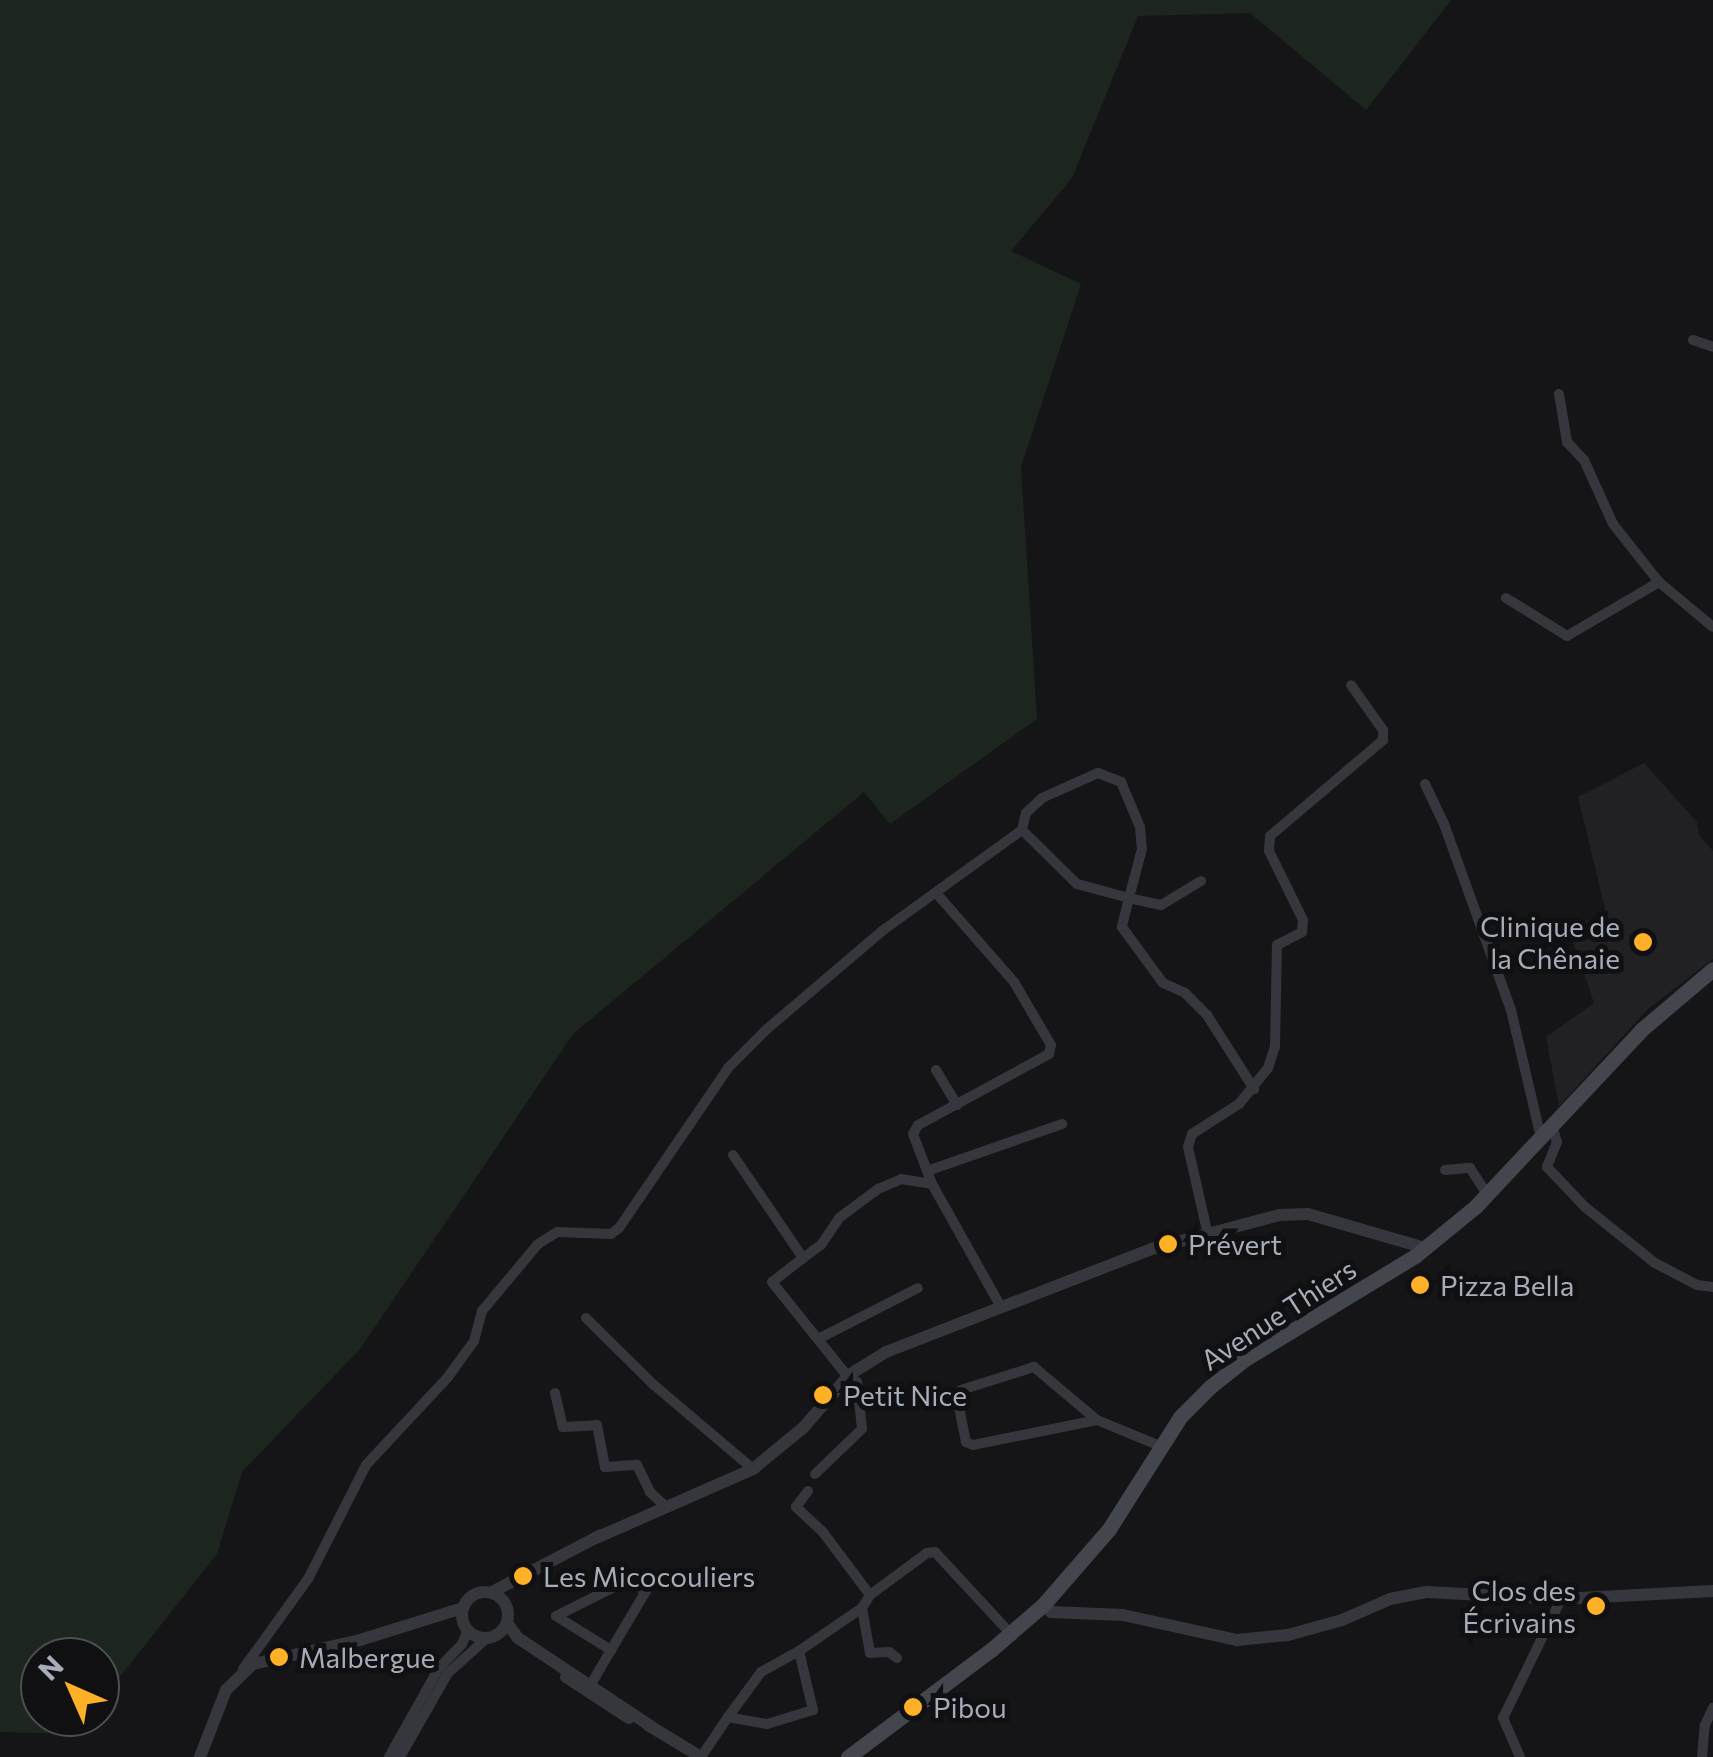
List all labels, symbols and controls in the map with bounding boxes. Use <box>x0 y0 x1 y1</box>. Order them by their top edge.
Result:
place label: Clinique de la Chênaie <box>1480 909 1620 975</box>
marker: Clinique de la Chênaie <box>1630 929 1656 955</box>
place label: Prévert <box>1188 1227 1282 1261</box>
marker: Prévert <box>1157 1233 1179 1255</box>
street label: Avenue Thiers <box>1194 1251 1362 1377</box>
place label: Pizza Bella <box>1440 1268 1574 1302</box>
marker: Pizza Bella <box>1409 1274 1431 1296</box>
place label: Petit Nice <box>843 1378 967 1412</box>
marker: Petit Nice <box>812 1384 834 1406</box>
place label: Les Micocouliers <box>543 1559 755 1593</box>
marker: Les Micocouliers <box>512 1565 534 1587</box>
place label: Clos des Écrivains <box>1462 1573 1576 1639</box>
marker: Clos des Écrivains <box>1585 1595 1607 1617</box>
north arrow <box>20 1637 120 1737</box>
place label: Malbergue <box>299 1640 435 1674</box>
marker: Malbergue <box>268 1646 290 1668</box>
text: N <box>31 1648 70 1687</box>
place label: Pibou <box>933 1690 1007 1724</box>
marker: Pibou <box>902 1696 924 1718</box>

